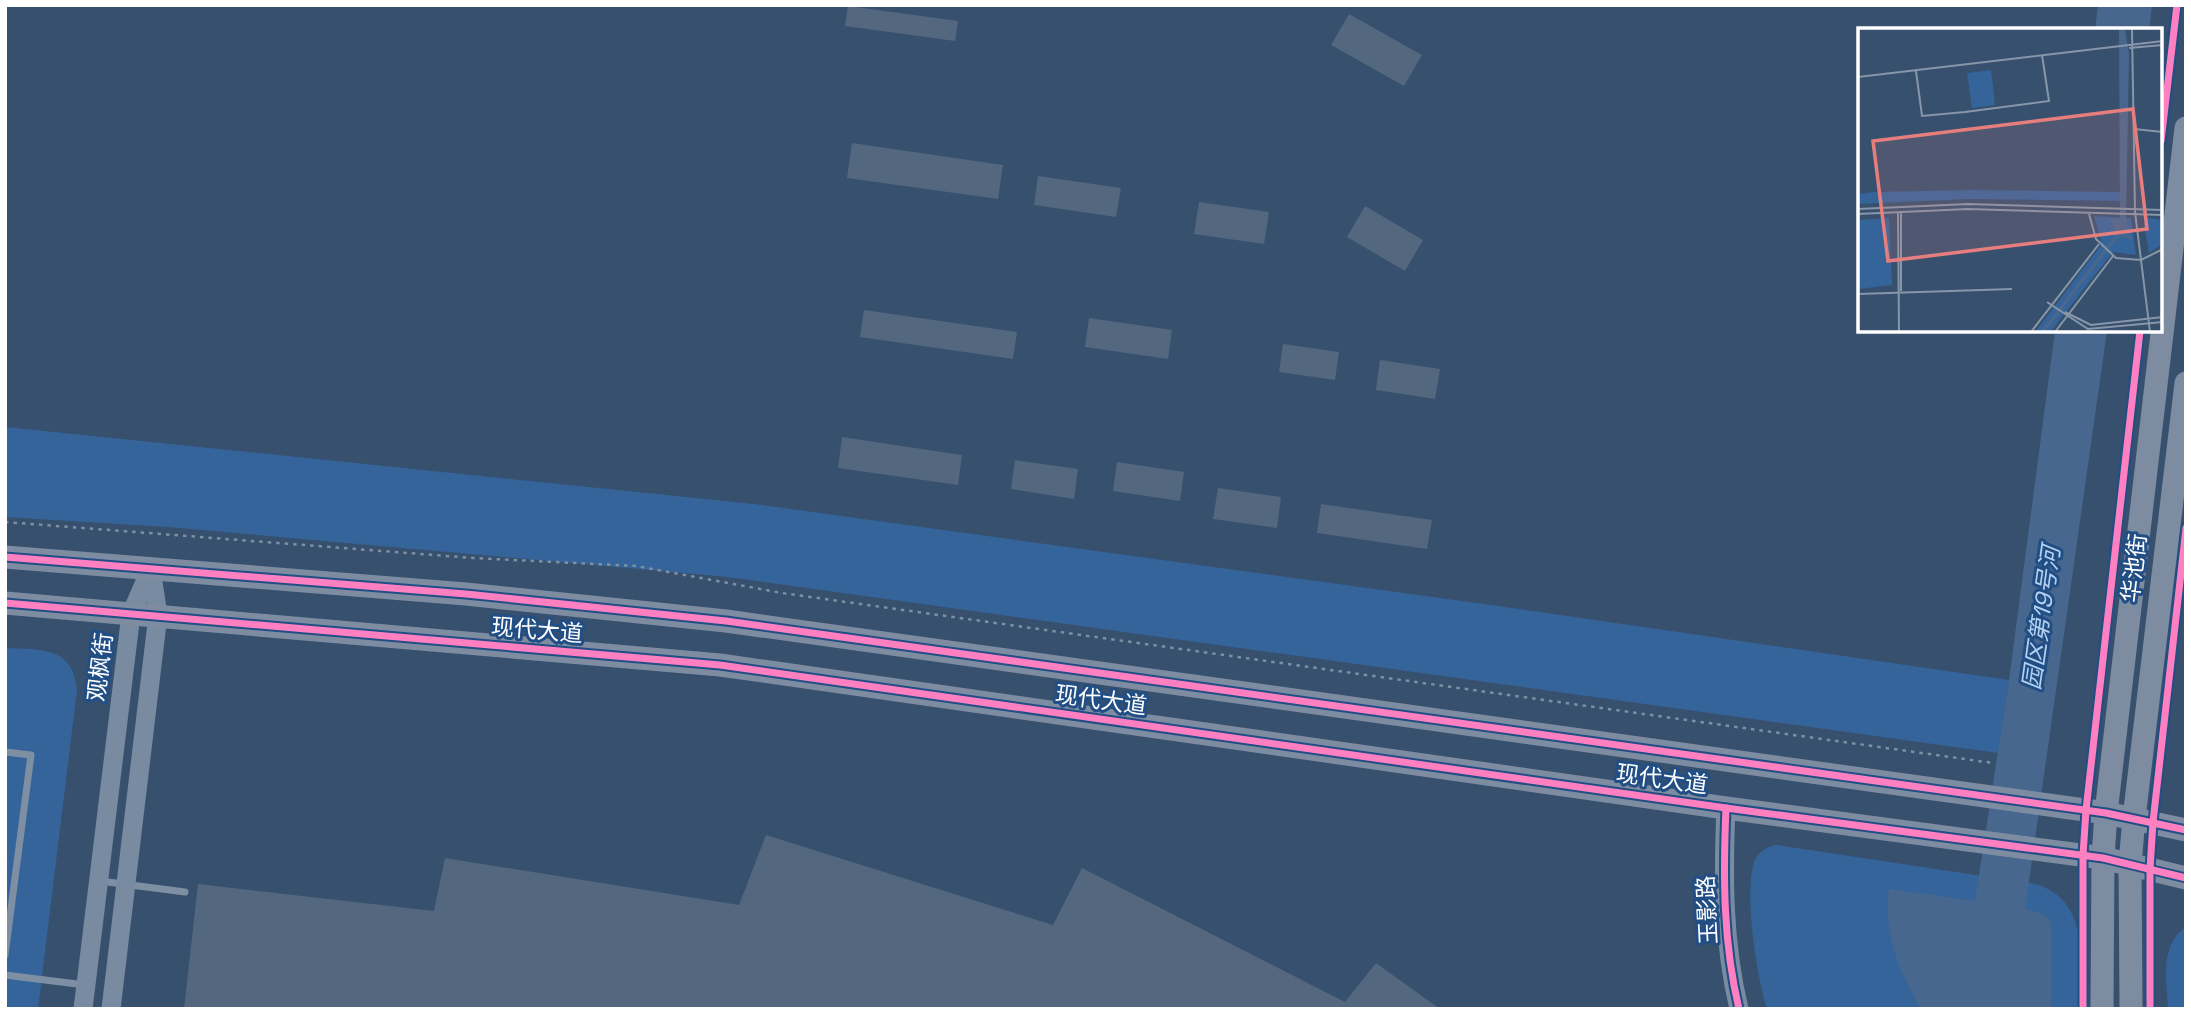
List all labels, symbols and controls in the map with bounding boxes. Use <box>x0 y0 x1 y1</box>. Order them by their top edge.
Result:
inset map <box>1858 28 2163 332</box>
street label: 华池街 <box>2115 532 2153 604</box>
water label: 园区第19号河 <box>2016 540 2067 692</box>
street label: 现代大道 <box>490 611 584 649</box>
street label: 观枫街 <box>81 631 119 703</box>
street label: 现代大道 <box>1053 679 1149 721</box>
street label: 现代大道 <box>1614 758 1710 800</box>
street label: 玉影路 <box>1690 875 1724 945</box>

